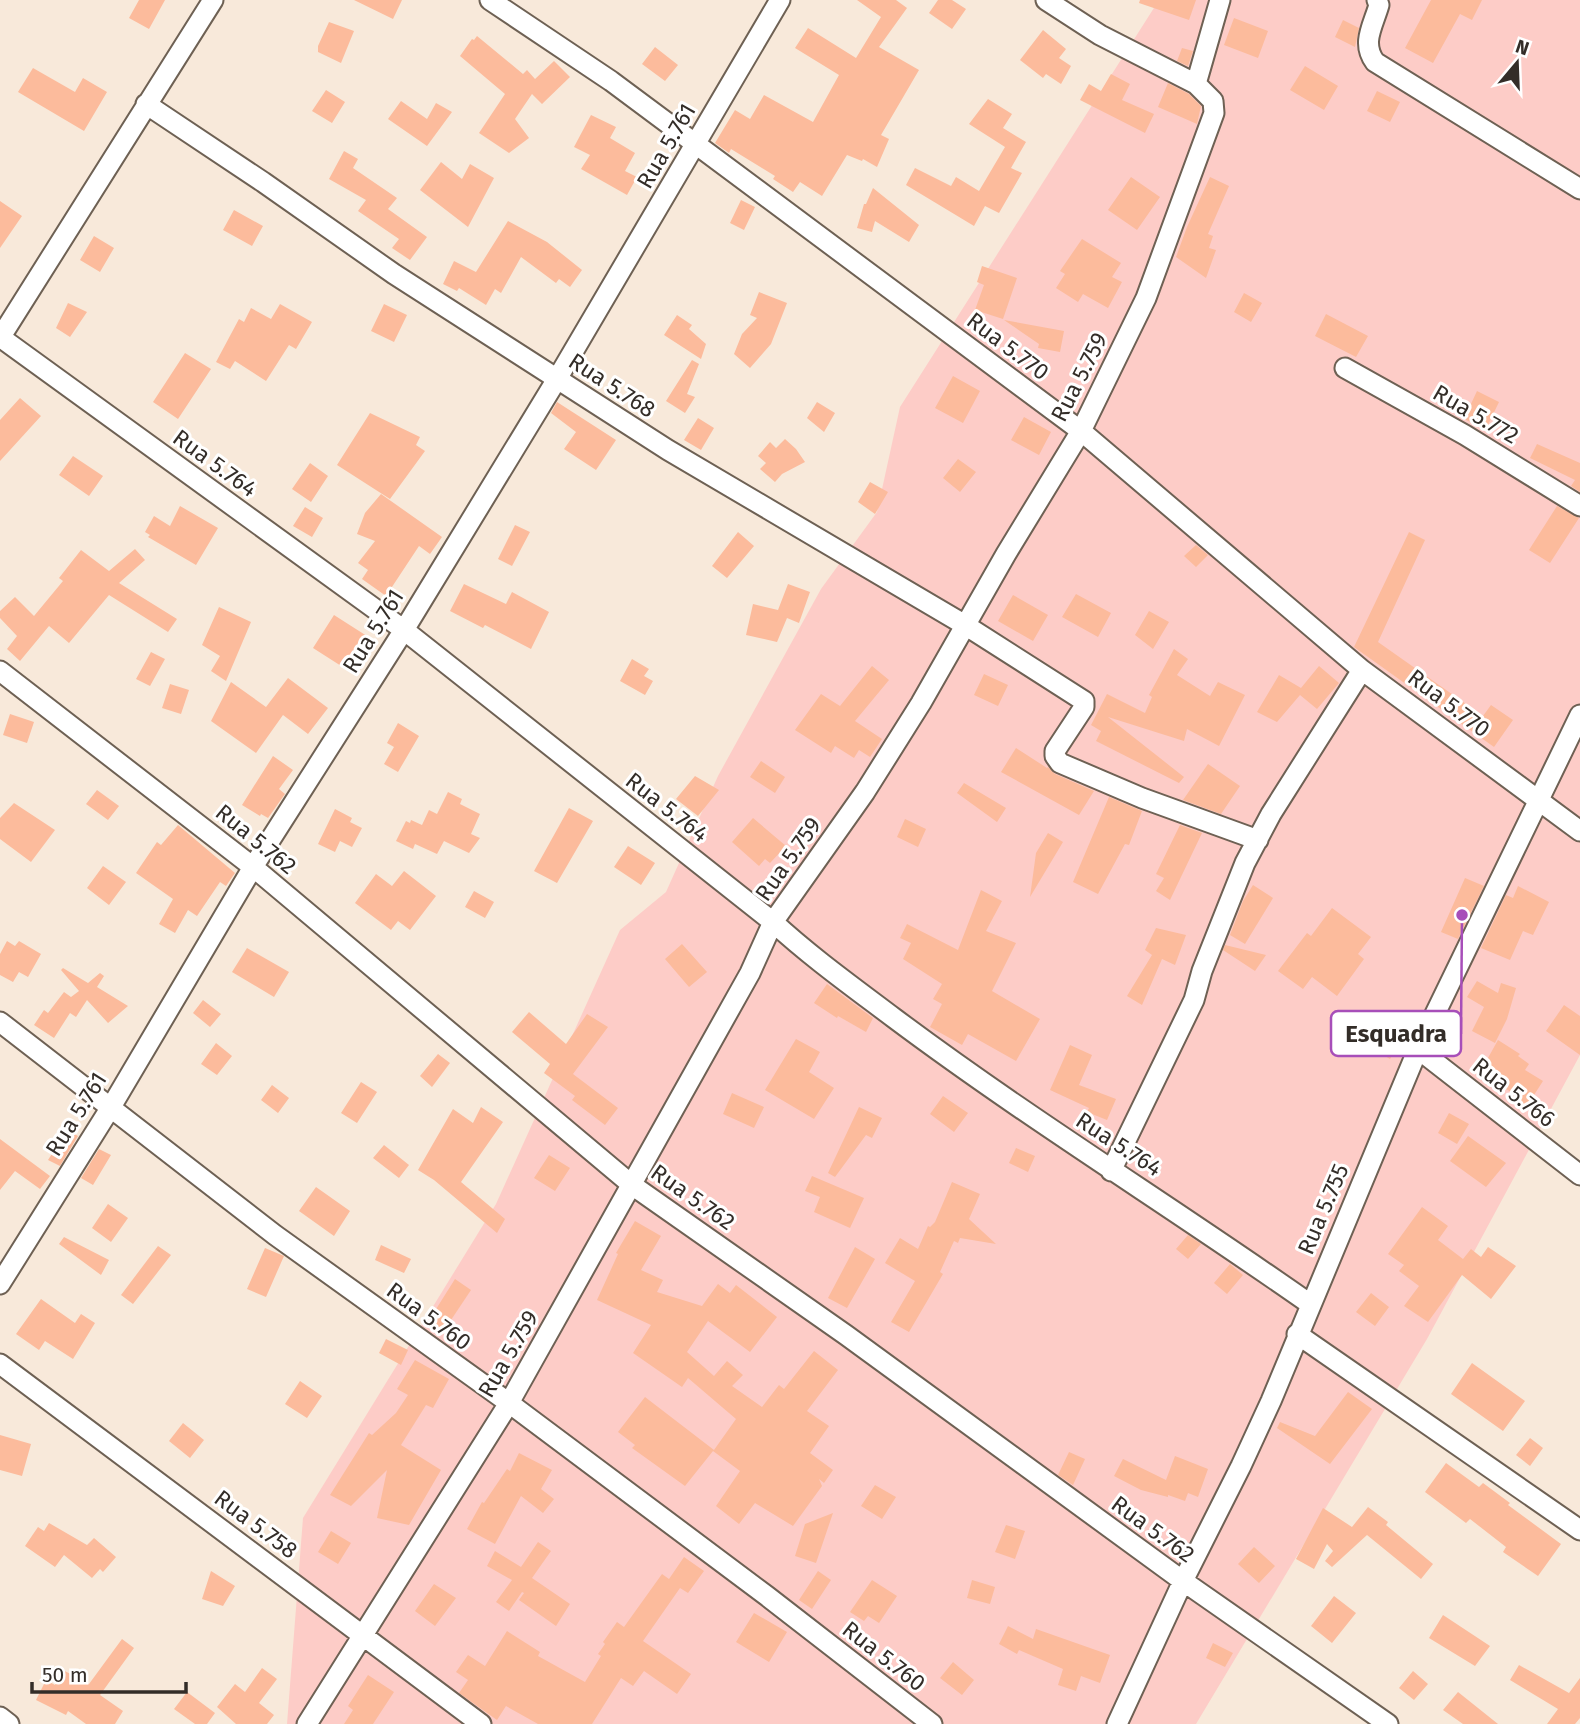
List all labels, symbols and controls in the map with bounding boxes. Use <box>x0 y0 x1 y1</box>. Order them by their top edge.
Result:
north arrow <box>1482 28 1552 98</box>
text: N <box>1513 34 1532 60</box>
street label: Rua 5.761 <box>630 98 702 194</box>
street label: Rua 5.770 <box>961 306 1055 386</box>
street label: Rua 5.759 <box>1045 328 1113 426</box>
street label: Rua 5.768 <box>563 347 661 423</box>
street label: Rua 5.772 <box>1428 378 1524 450</box>
street label: Rua 5.764 <box>167 423 263 503</box>
street label: Rua 5.761 <box>336 584 410 678</box>
street label: Rua 5.770 <box>1402 663 1496 743</box>
street label: Rua 5.764 <box>620 766 714 848</box>
street label: Rua 5.762 <box>210 798 302 880</box>
street label: Rua 5.759 <box>749 812 827 906</box>
callout: Esquadra <box>1331 1011 1461 1056</box>
text: Esquadra <box>1345 1020 1447 1048</box>
street label: Rua 5.766 <box>1467 1051 1561 1133</box>
street label: Rua 5.761 <box>39 1067 113 1161</box>
street label: Rua 5.764 <box>1071 1106 1167 1182</box>
street label: Rua 5.762 <box>646 1158 740 1236</box>
street label: Rua 5.755 <box>1291 1159 1355 1259</box>
street label: Rua 5.760 <box>381 1276 477 1356</box>
street label: Rua 5.759 <box>472 1305 544 1403</box>
street label: Rua 5.758 <box>209 1484 303 1564</box>
street label: Rua 5.762 <box>1106 1489 1200 1569</box>
street label: Rua 5.760 <box>837 1615 931 1697</box>
scale bar <box>32 1650 186 1694</box>
text: 50 m <box>42 1662 88 1688</box>

